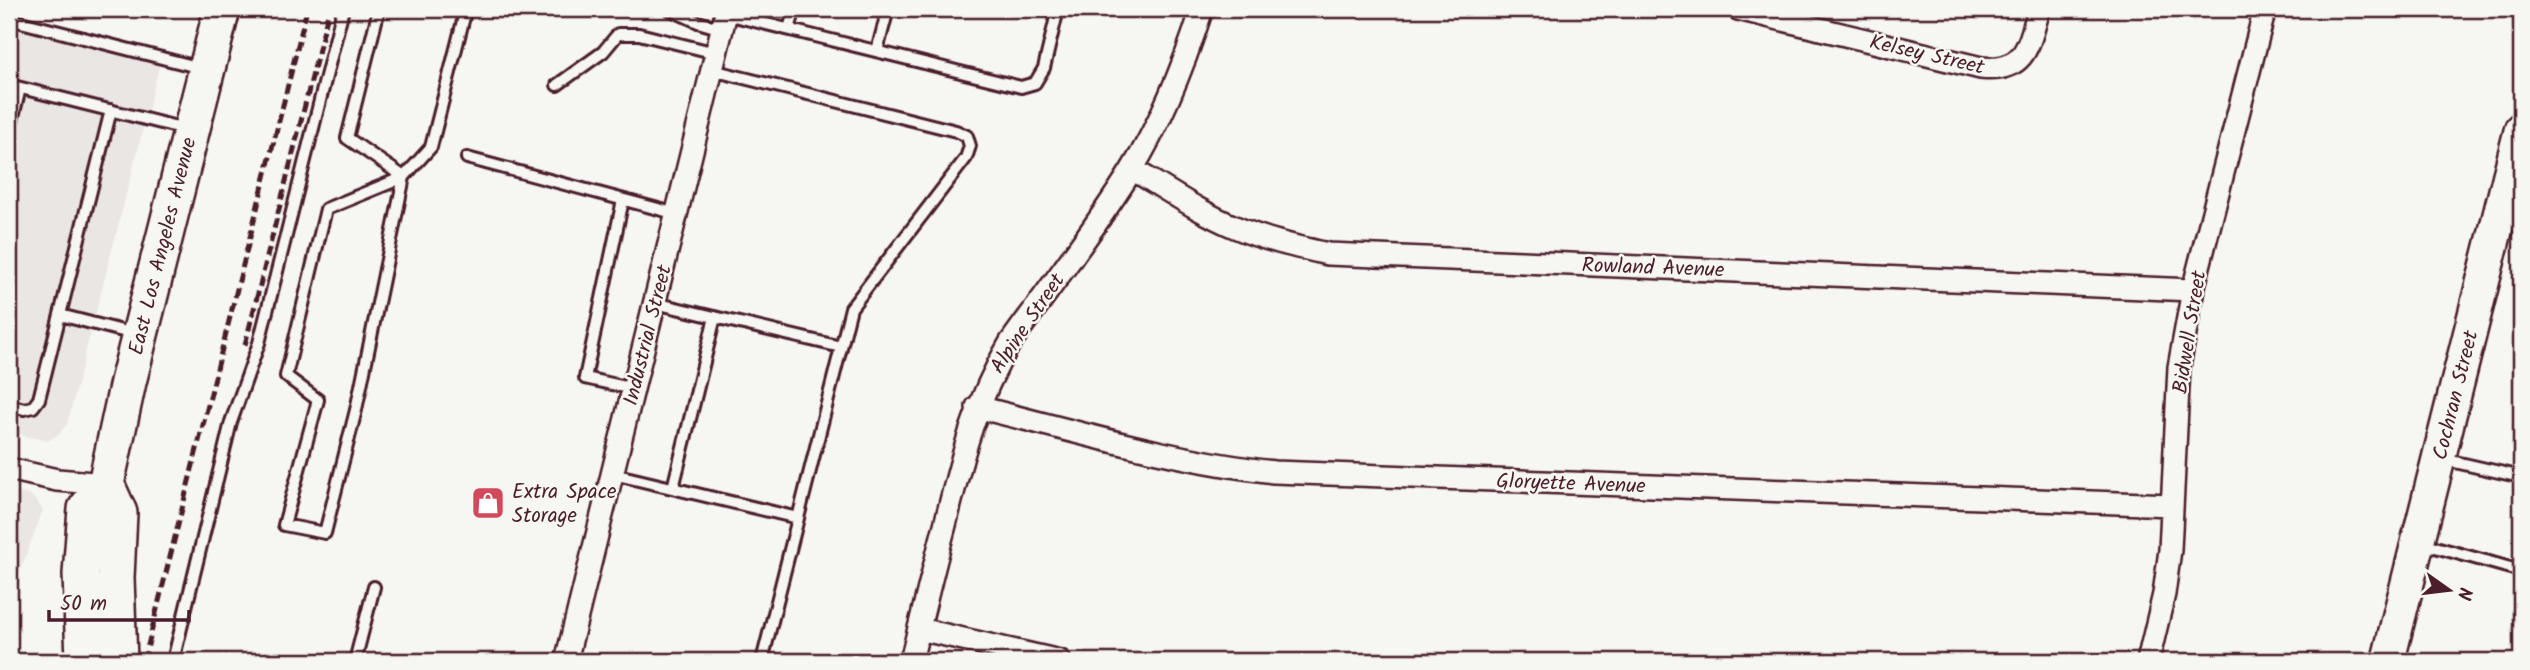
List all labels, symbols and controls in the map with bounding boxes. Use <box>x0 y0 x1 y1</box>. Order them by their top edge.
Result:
street label: Kelsey Street <box>1866 26 1988 85</box>
street label: East Los Angeles Avenue <box>120 134 207 359</box>
street label: Rowland Avenue <box>1581 250 1725 288</box>
street label: Industrial Street <box>615 261 682 409</box>
street label: Alpine Street <box>982 266 1075 381</box>
street label: Bidwell Street <box>2164 267 2217 396</box>
street label: Cochran Street <box>2424 326 2489 464</box>
street label: Gloryette Avenue <box>1496 465 1647 504</box>
place label: Extra Space Storage <box>512 476 617 533</box>
shop icon: Extra Space Storage <box>469 484 507 522</box>
north arrow <box>2414 554 2484 624</box>
scale bar <box>49 579 189 623</box>
text: N <box>2448 584 2480 603</box>
text: 50 m <box>60 588 107 621</box>

